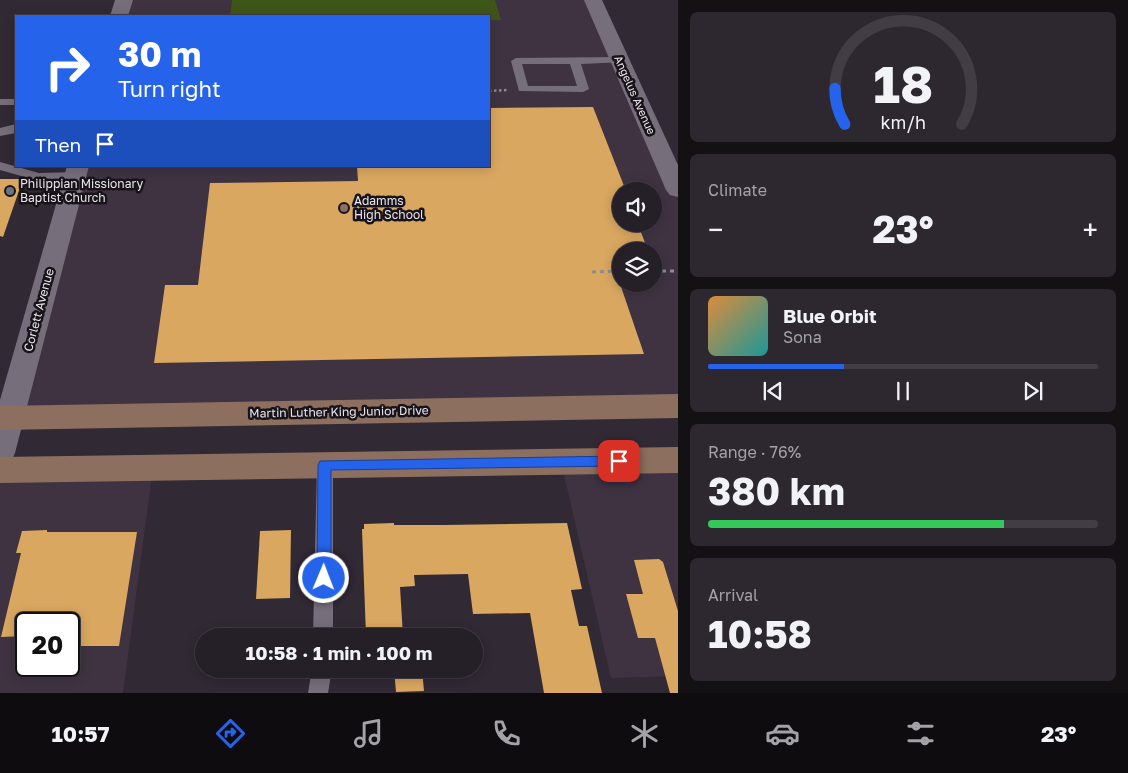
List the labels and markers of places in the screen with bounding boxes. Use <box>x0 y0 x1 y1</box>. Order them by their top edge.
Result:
place label: Philippian Missionary Baptist Church <box>20 176 144 205</box>
marker: Philippian Missionary Baptist Church <box>4 185 16 197</box>
place label: Adamms High School <box>354 193 424 222</box>
marker: Adamms High School <box>338 202 350 214</box>
pin <box>598 440 640 482</box>

